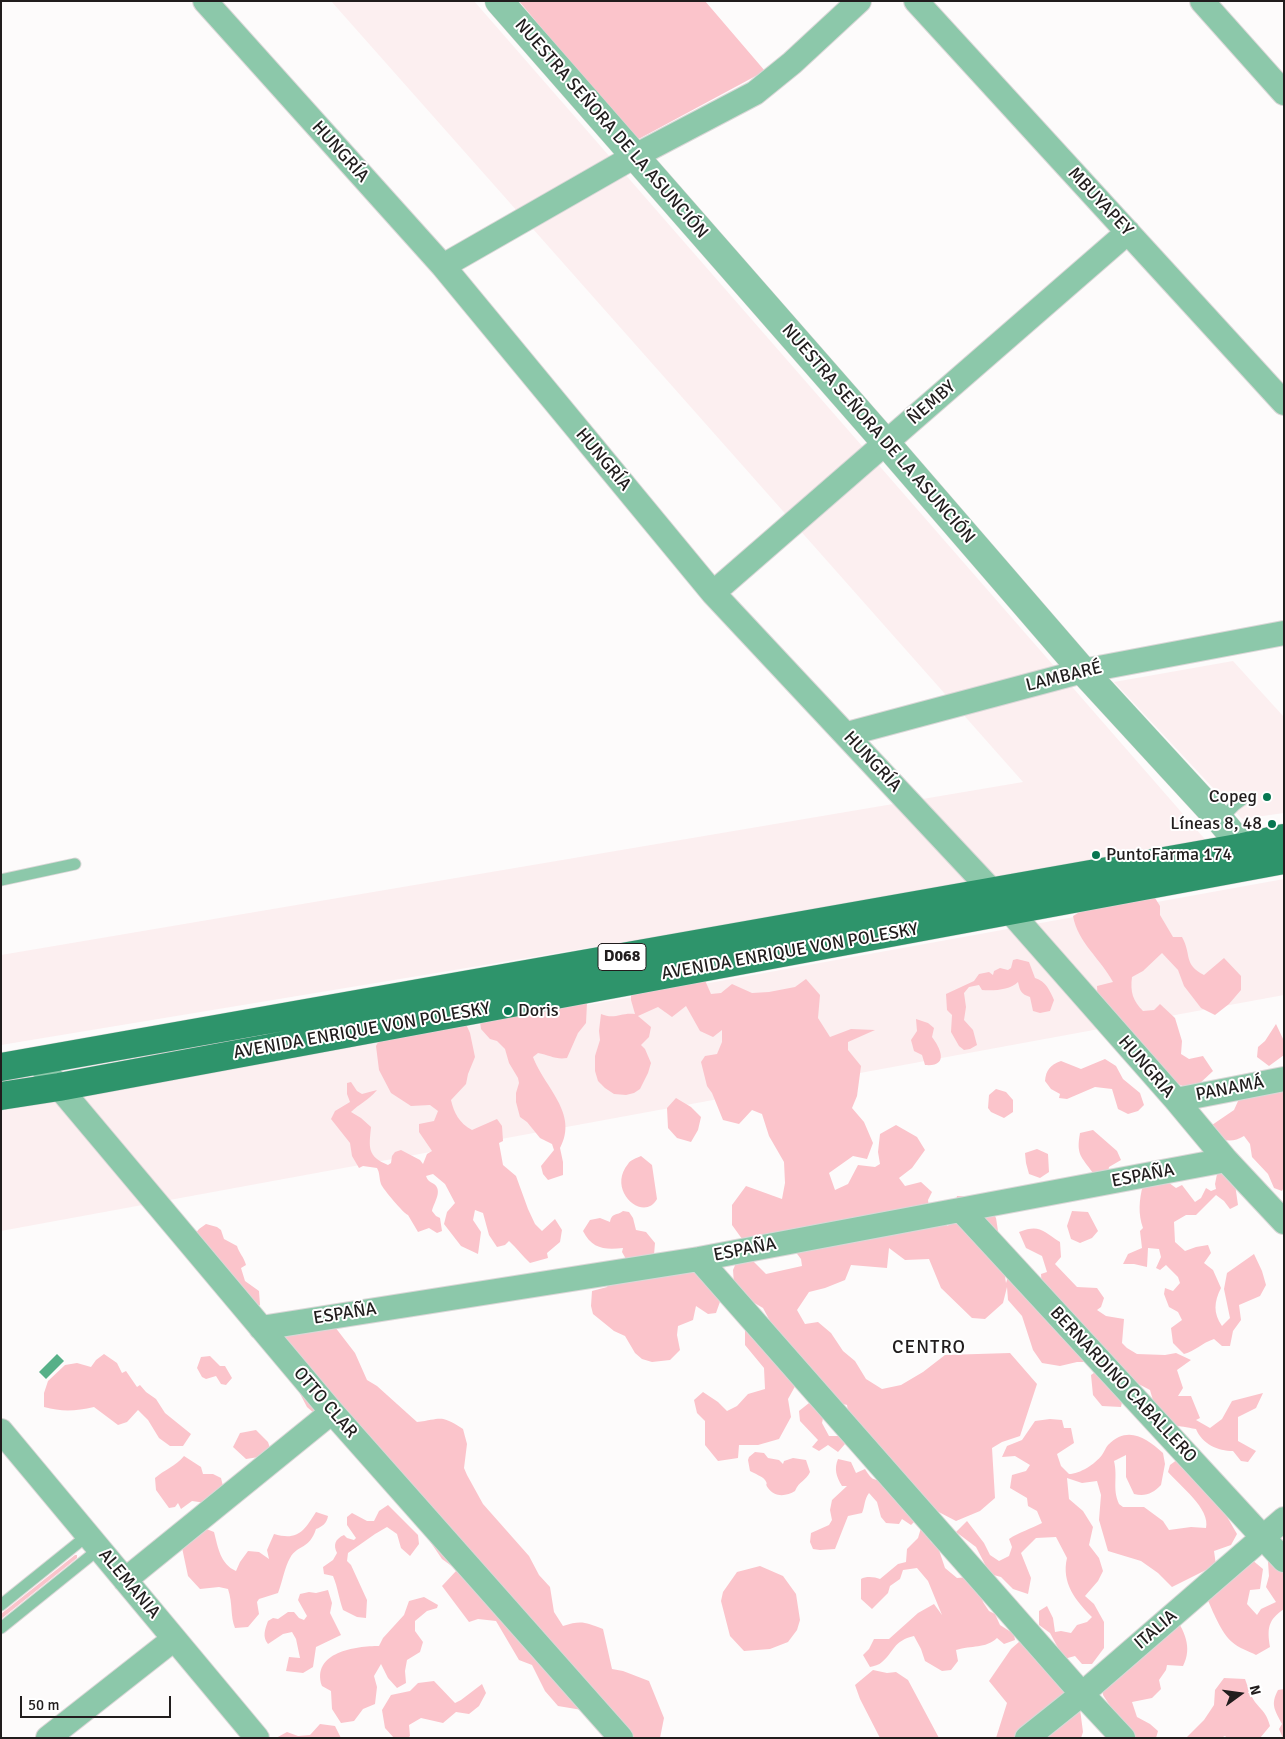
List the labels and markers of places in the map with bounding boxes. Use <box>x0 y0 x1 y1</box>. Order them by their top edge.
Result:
place label: Copeg <box>1209 786 1257 808</box>
marker: Copeg <box>1261 791 1273 803</box>
place label: Líneas 8, 48 <box>1170 813 1262 835</box>
marker: Líneas 8, 48 <box>1266 818 1278 830</box>
place label: PuntoFarma 174 <box>1106 844 1232 866</box>
marker: PuntoFarma 174 <box>1090 849 1102 861</box>
place label: Doris <box>518 1000 559 1022</box>
marker: Doris <box>502 1005 514 1017</box>

